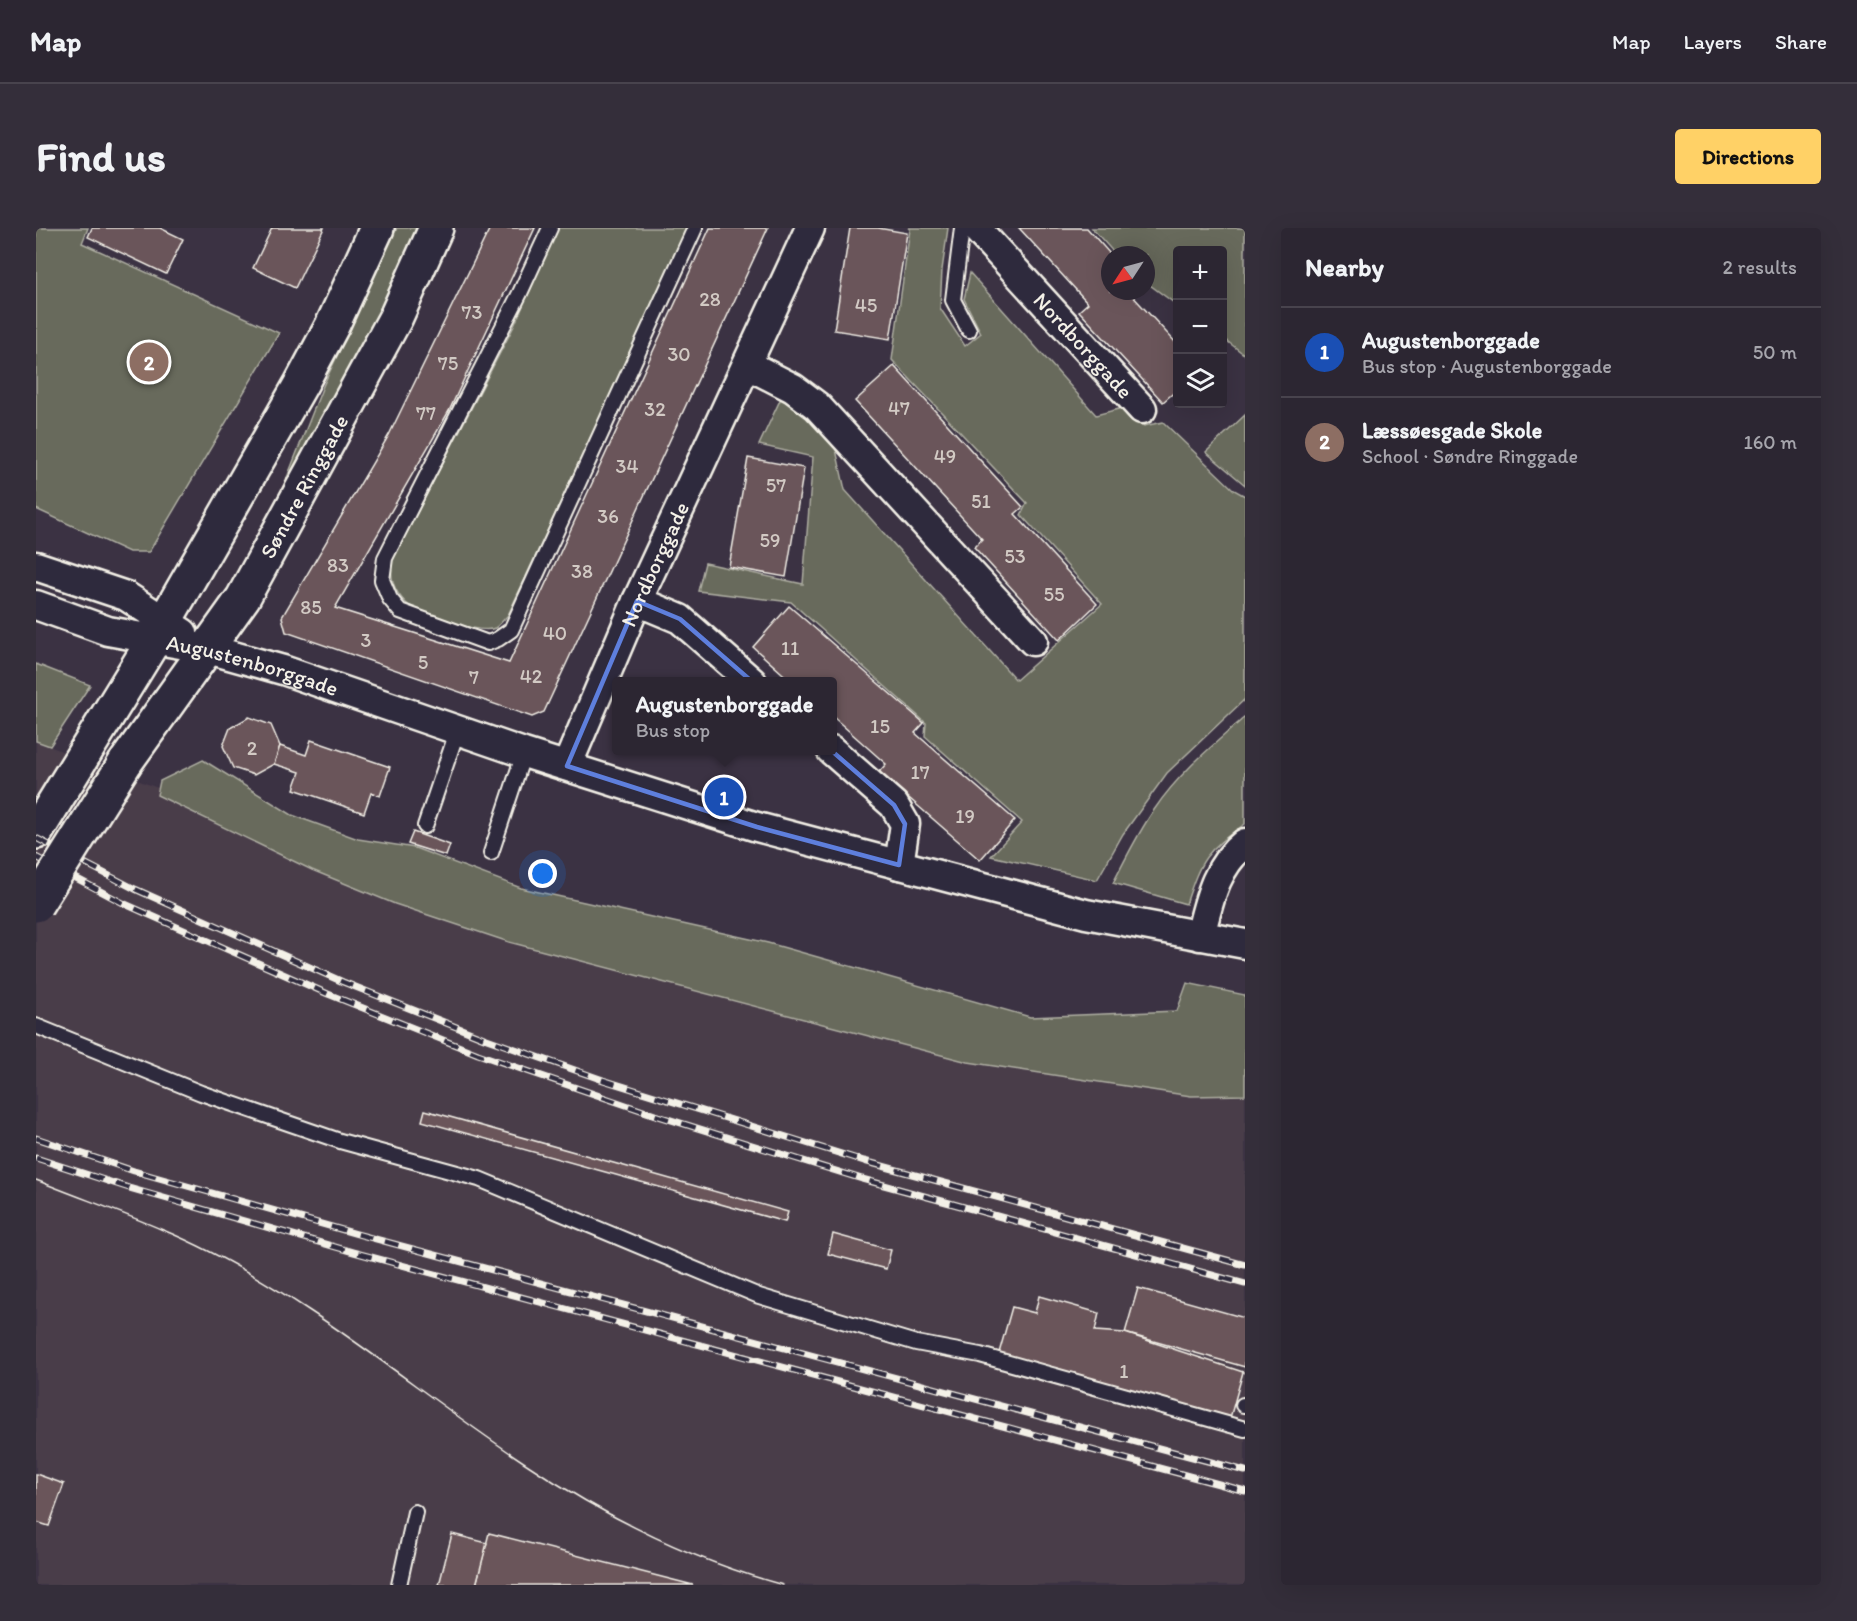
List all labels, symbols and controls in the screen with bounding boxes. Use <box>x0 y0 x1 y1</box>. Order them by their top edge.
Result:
text: Map <box>30 24 81 58</box>
text: Map <box>1612 29 1651 54</box>
text: Layers <box>1684 29 1742 54</box>
text: Share <box>1775 29 1827 54</box>
button: Directions <box>1675 129 1821 184</box>
text: Find us <box>36 131 166 182</box>
north arrow <box>1101 246 1155 300</box>
map controls <box>1173 246 1227 408</box>
button: + <box>1173 246 1227 300</box>
text: Nearby <box>1305 251 1384 283</box>
text: 2 results <box>1723 255 1797 279</box>
house number: 28 <box>699 287 721 311</box>
street label: Nordborggade <box>1028 287 1139 404</box>
house number: 45 <box>855 293 877 317</box>
house number: 73 <box>462 300 483 324</box>
button: − <box>1173 300 1227 354</box>
text: Augustenborggade <box>1362 327 1540 354</box>
pin: 2 <box>130 340 168 384</box>
text: 1 <box>1320 340 1329 364</box>
text: 50 m <box>1753 340 1797 364</box>
house number: 30 <box>667 342 691 366</box>
house number: 75 <box>438 351 458 375</box>
button: layers <box>1173 354 1227 408</box>
text: Bus stop · Augustenborggade <box>1362 354 1612 378</box>
house number: 47 <box>888 396 910 420</box>
house number: 32 <box>644 397 666 421</box>
house number: 77 <box>416 401 436 425</box>
street label: Søndre Ringgade <box>254 410 354 563</box>
text: Læssøesgade Skole <box>1362 417 1542 444</box>
text: 2 <box>1319 430 1330 454</box>
text: 160 m <box>1744 430 1797 454</box>
house number: 49 <box>934 444 956 468</box>
text: School · Søndre Ringgade <box>1362 444 1578 468</box>
house number: 34 <box>616 454 638 478</box>
house number: 57 <box>766 473 786 497</box>
house number: 51 <box>971 489 991 513</box>
street label: Nordborggade <box>615 498 695 631</box>
house number: 36 <box>597 504 619 528</box>
house number: 59 <box>760 528 780 552</box>
house number: 53 <box>1004 544 1026 568</box>
house number: 83 <box>327 553 349 577</box>
house number: 38 <box>571 559 593 583</box>
house number: 55 <box>1044 582 1065 606</box>
house number: 85 <box>300 595 322 619</box>
house number: 40 <box>543 621 567 645</box>
house number: 3 <box>361 628 372 652</box>
street label: Augustenborggade <box>164 629 342 702</box>
house number: 11 <box>781 636 799 660</box>
house number: 5 <box>418 650 428 674</box>
house number: 42 <box>520 664 543 688</box>
house number: 7 <box>469 665 479 689</box>
popup <box>612 677 837 755</box>
text: Augustenborggade <box>636 691 813 718</box>
house number: 15 <box>870 714 890 738</box>
text: Bus stop <box>636 718 710 742</box>
house number: 2 <box>247 736 258 760</box>
house number: 17 <box>910 760 930 784</box>
pin: 1 <box>704 774 744 820</box>
house number: 19 <box>955 804 975 828</box>
your location <box>528 859 557 888</box>
house number: 1 <box>1119 1359 1129 1383</box>

